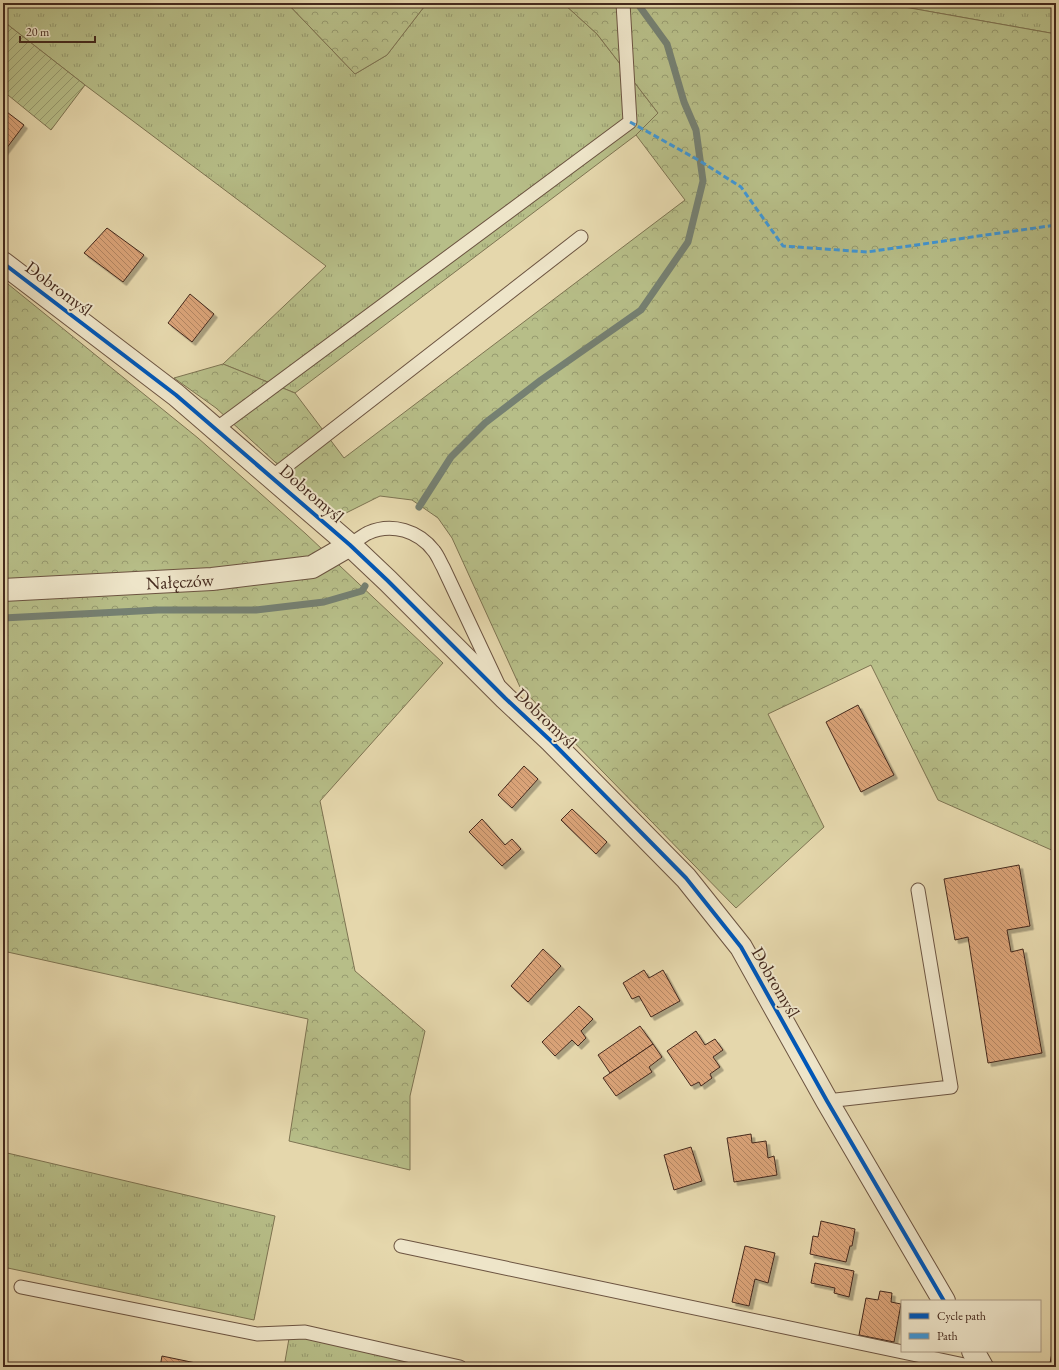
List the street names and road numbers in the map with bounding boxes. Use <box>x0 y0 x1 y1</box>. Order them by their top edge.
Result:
street label: Dobromyśl <box>21 255 97 321</box>
street label: Dobromyśl <box>275 459 349 527</box>
street label: Nałęczów <box>145 567 215 594</box>
street label: Dobromyśl <box>510 683 582 753</box>
street label: Dobromyśl <box>747 942 805 1022</box>

